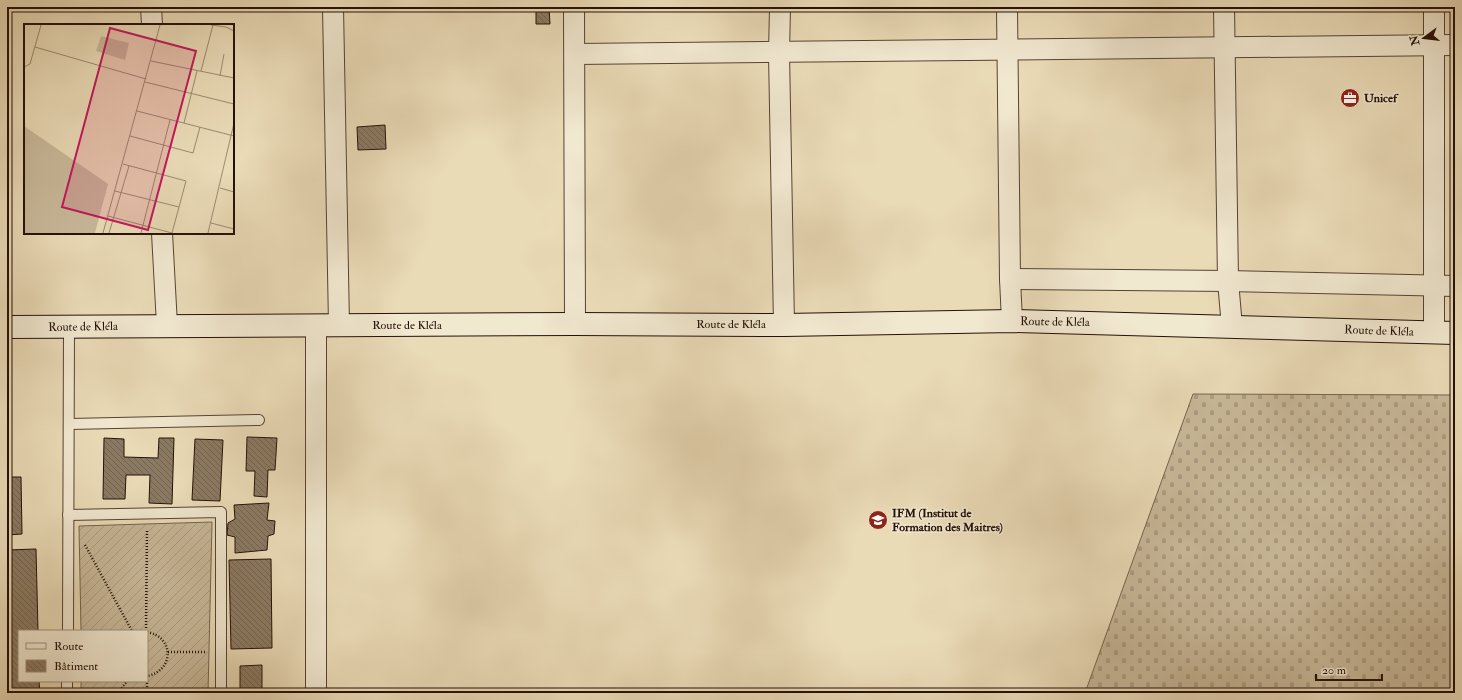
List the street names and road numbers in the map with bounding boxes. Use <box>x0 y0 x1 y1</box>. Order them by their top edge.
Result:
street label: Route de Kléla <box>1020 314 1091 330</box>
street label: Route de Kléla <box>696 317 767 332</box>
street label: Route de Kléla <box>372 318 443 333</box>
street label: Route de Kléla <box>48 319 119 335</box>
street label: Route de Kléla <box>1344 322 1415 340</box>

